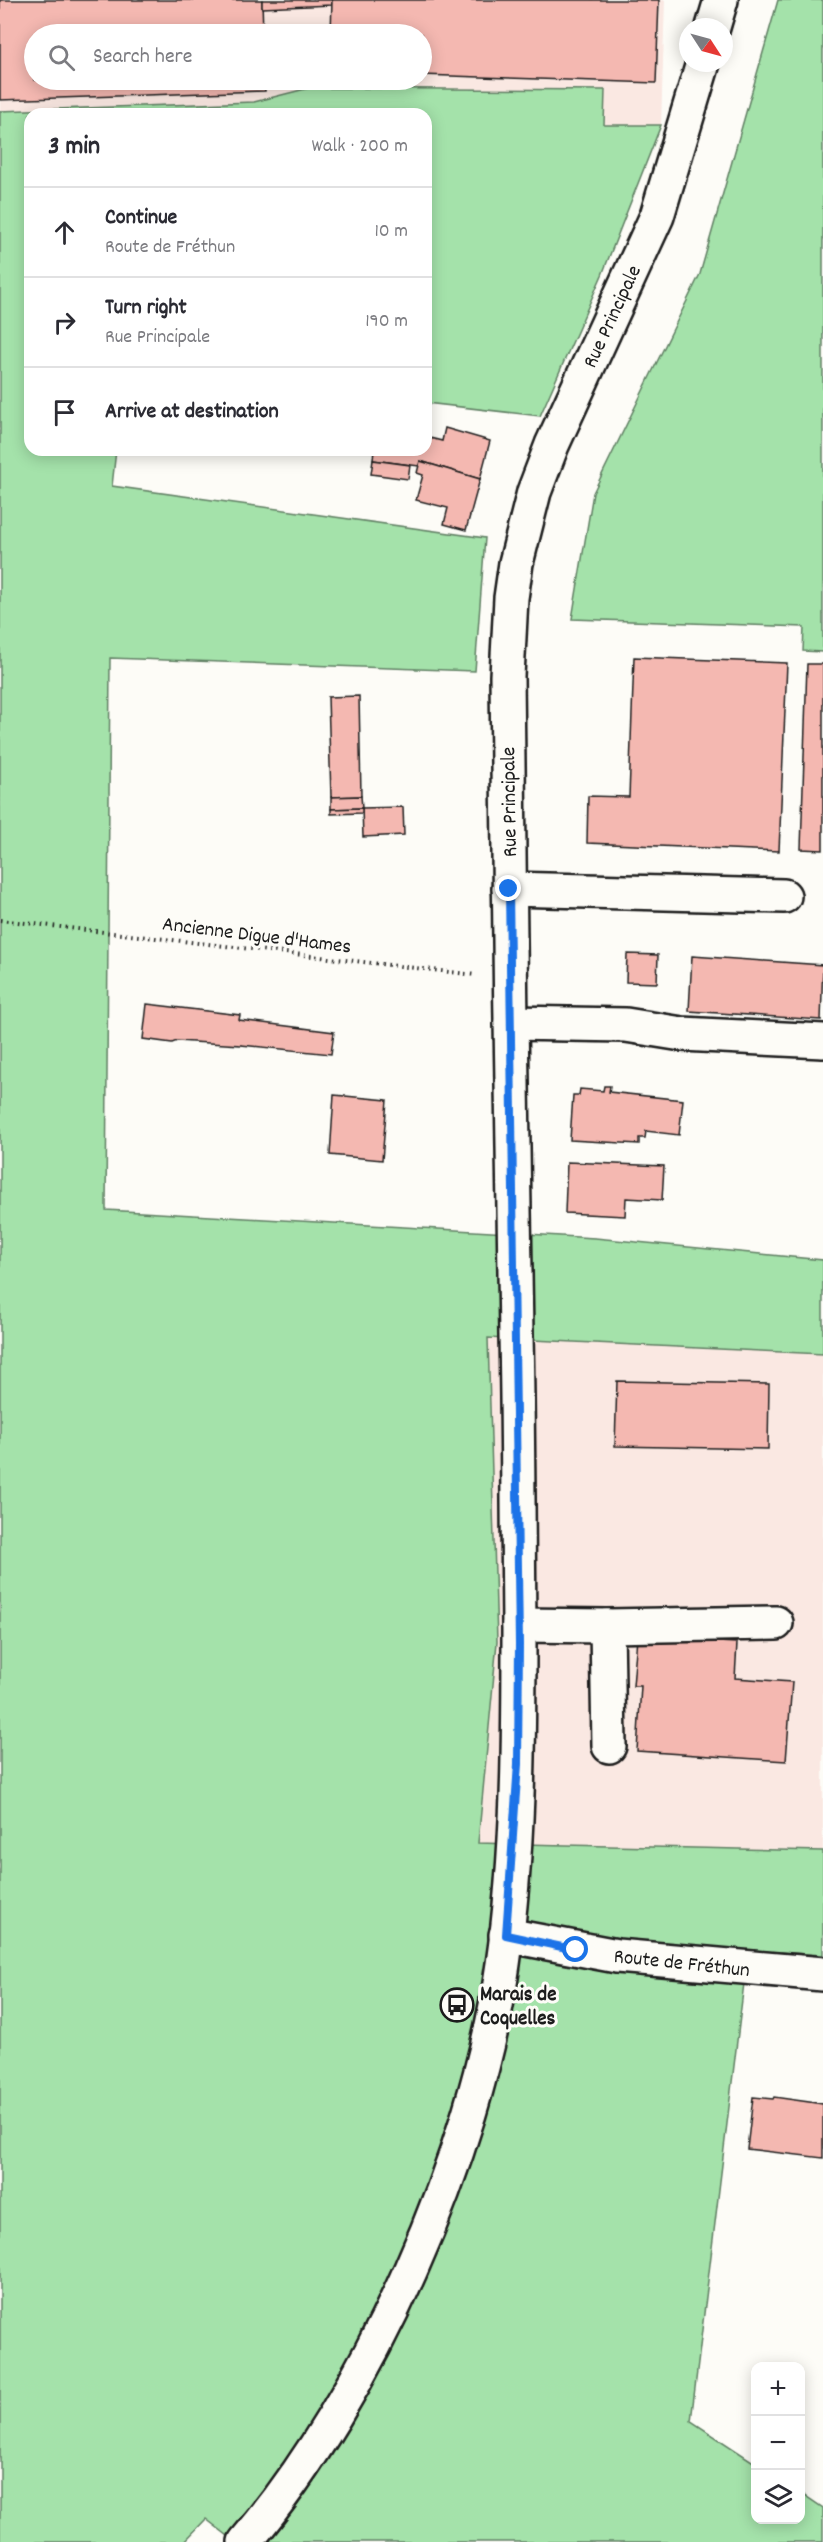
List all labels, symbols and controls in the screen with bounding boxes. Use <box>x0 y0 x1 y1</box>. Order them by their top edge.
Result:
north arrow <box>679 18 733 72</box>
search box <box>24 24 432 90</box>
icon: search <box>45 41 78 74</box>
text: Search here <box>93 42 192 73</box>
text: 3 min <box>48 129 100 166</box>
text: Walk · 200 m <box>312 133 408 161</box>
text: Continue <box>105 203 177 234</box>
icon: ahead <box>48 216 81 249</box>
text: 10 m <box>374 218 408 246</box>
text: Route de Fréthun <box>105 234 235 262</box>
street label: Rue Principale <box>577 261 651 374</box>
text: Turn right <box>105 293 187 324</box>
icon: right <box>48 306 81 339</box>
text: 190 m <box>365 308 408 336</box>
text: Rue Principale <box>105 324 210 352</box>
icon: arrive <box>48 396 81 429</box>
text: Arrive at destination <box>105 397 279 428</box>
street label: Rue Principale <box>495 747 527 857</box>
route end <box>495 875 521 901</box>
street label: Ancienne Digue d'Hames <box>160 910 353 963</box>
route start <box>562 1936 588 1962</box>
street label: Route de Fréthun <box>612 1943 751 1987</box>
place label: Marais de Coquelles <box>480 1981 556 2035</box>
bus stop icon: Marais de Coquelles <box>439 1987 475 2023</box>
map controls <box>751 2362 805 2524</box>
button: + <box>751 2362 805 2416</box>
button: − <box>751 2416 805 2470</box>
button: layers <box>751 2470 805 2524</box>

